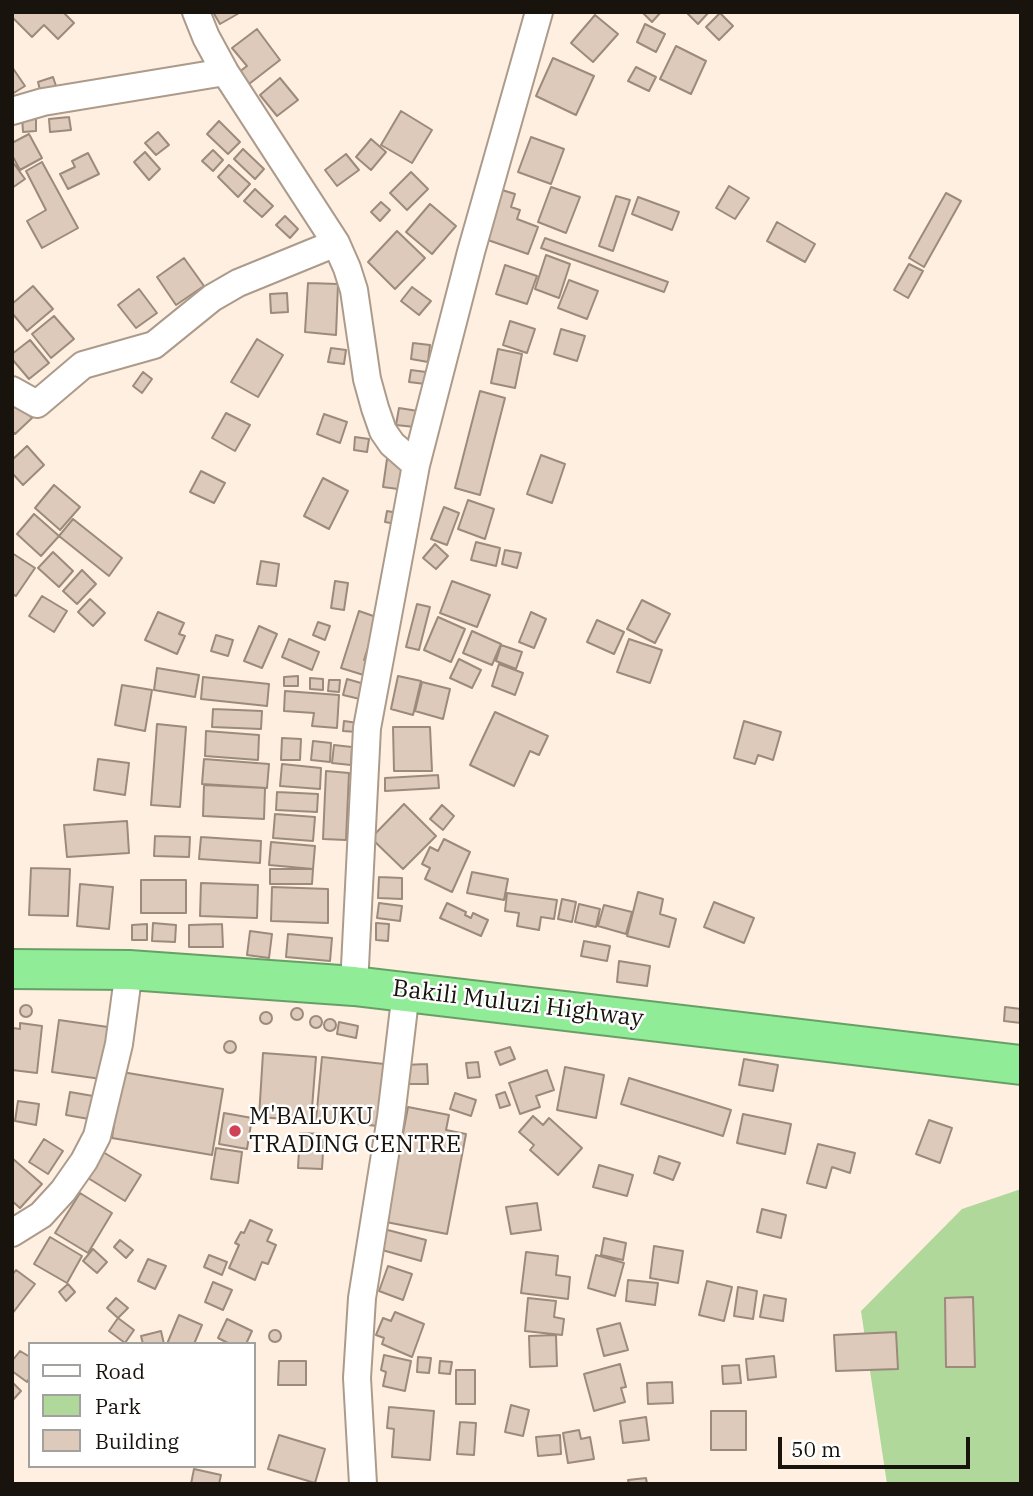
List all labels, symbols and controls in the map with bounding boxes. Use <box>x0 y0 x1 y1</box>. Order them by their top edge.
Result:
street label: Bakili Muluzi Highway <box>391 974 645 1034</box>
place label: M'BALUKU TRADING CENTRE <box>249 1103 461 1159</box>
marker: M'BALUKU TRADING CENTRE <box>227 1123 243 1139</box>
legend <box>28 1342 256 1468</box>
text: Road <box>95 1357 145 1385</box>
text: Park <box>95 1392 141 1420</box>
scale bar <box>781 1422 974 1466</box>
text: Building <box>95 1427 179 1455</box>
text: 50 m <box>791 1435 841 1463</box>

